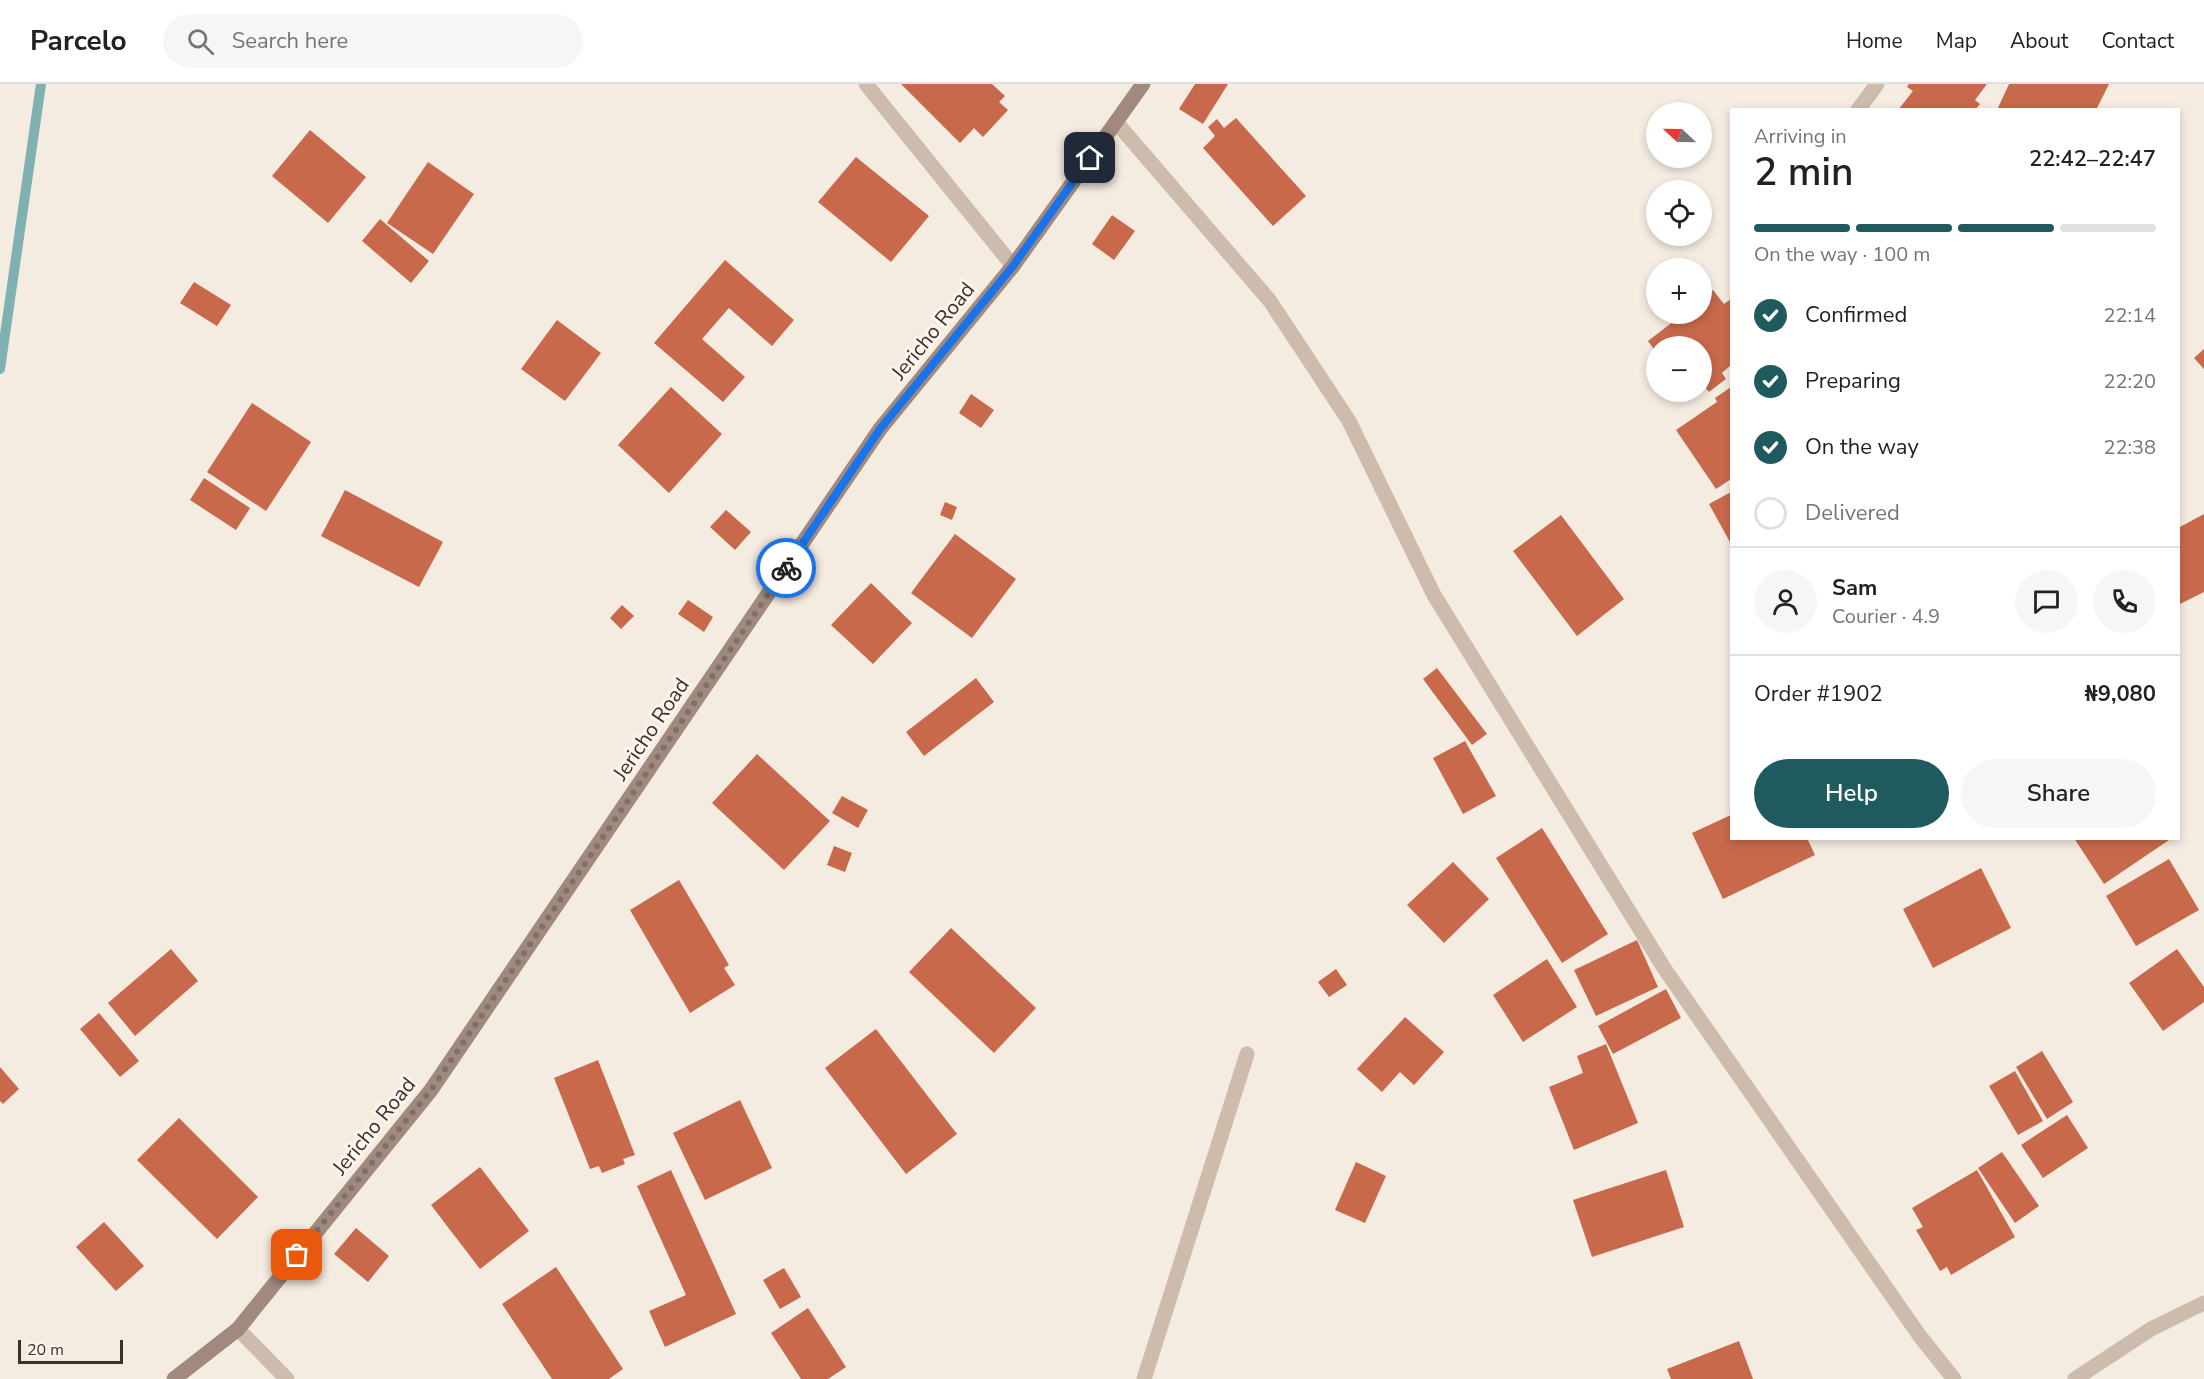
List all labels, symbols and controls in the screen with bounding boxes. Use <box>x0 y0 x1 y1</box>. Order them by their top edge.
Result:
search box <box>163 14 583 68</box>
text: Parcelo <box>30 22 127 60</box>
icon: search <box>184 25 217 58</box>
text: Search here <box>232 26 348 56</box>
text: Home <box>1846 27 1903 55</box>
text: Map <box>1936 27 1977 55</box>
text: About <box>2010 27 2068 55</box>
text: Contact <box>2101 27 2174 55</box>
north arrow <box>1646 102 1712 168</box>
map controls <box>1646 102 1712 402</box>
text: Arriving in <box>1754 123 1847 150</box>
pin <box>1064 132 1115 183</box>
icon: home <box>1073 141 1106 174</box>
text: 22:42–22:47 <box>2029 144 2156 174</box>
text: 2 min <box>1754 146 1853 199</box>
button: locate <box>1646 180 1712 246</box>
text: On the way · 100 m <box>1754 241 1930 268</box>
button: + <box>1646 258 1712 324</box>
street label: Jericho Road <box>884 276 981 386</box>
icon: check <box>1754 299 1787 332</box>
text: Confirmed <box>1805 300 1907 330</box>
text: 22:14 <box>2103 302 2156 329</box>
button: − <box>1646 336 1712 402</box>
icon: check <box>1754 365 1787 398</box>
text: Preparing <box>1805 366 1901 396</box>
text: 22:20 <box>2103 368 2156 395</box>
icon: check <box>1754 431 1787 464</box>
text: On the way <box>1805 432 1919 462</box>
text: 22:38 <box>2103 434 2156 461</box>
text: Delivered <box>1805 498 1900 528</box>
courier <box>756 538 816 598</box>
icon: bike <box>770 552 803 585</box>
button: person <box>1754 570 1817 633</box>
button: chat <box>2015 570 2078 633</box>
button: phone <box>2093 570 2156 633</box>
text: Sam <box>1832 573 1877 603</box>
text: Courier · 4.9 <box>1832 603 1940 630</box>
street label: Jericho Road <box>606 672 696 787</box>
text: Order #1902 <box>1754 679 1883 709</box>
text: ₦9,080 <box>2085 679 2156 709</box>
button: Help <box>1754 759 1949 828</box>
button: Share <box>1961 759 2156 828</box>
street label: Jericho Road <box>325 1071 422 1181</box>
pin <box>271 1229 322 1280</box>
icon: bag <box>280 1238 313 1271</box>
scale bar <box>18 1337 123 1364</box>
text: 20 m <box>27 1339 64 1361</box>

